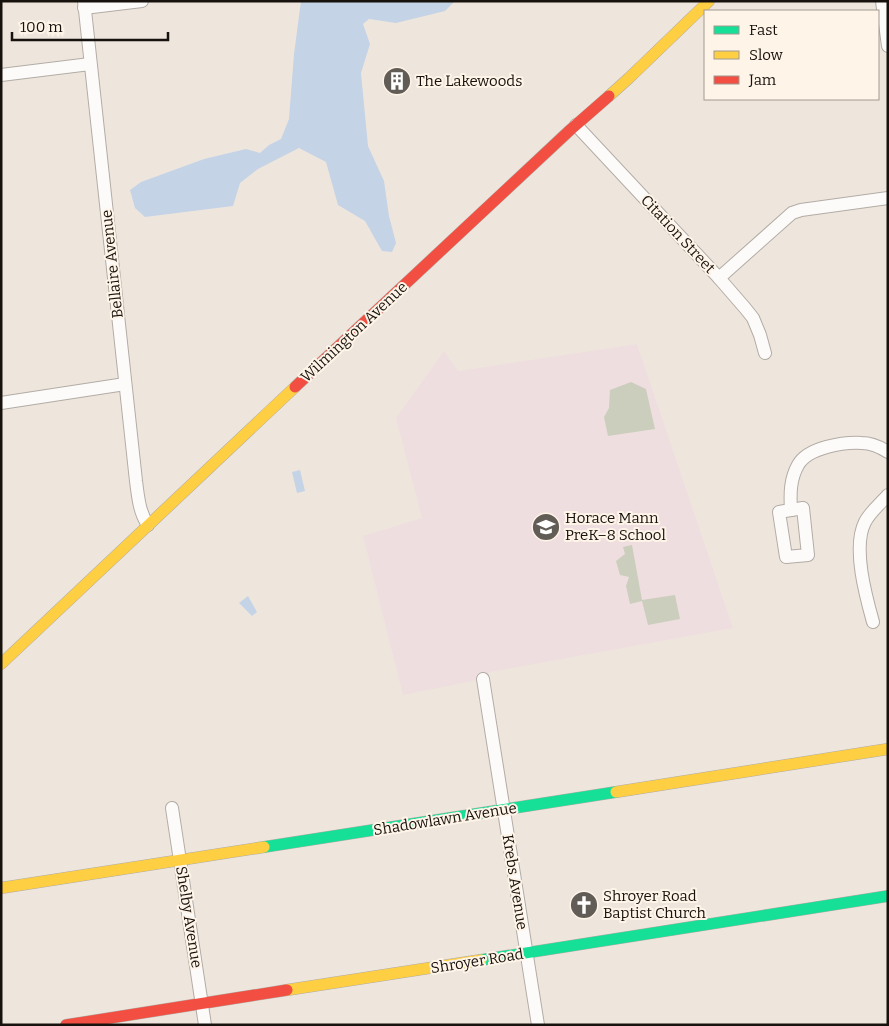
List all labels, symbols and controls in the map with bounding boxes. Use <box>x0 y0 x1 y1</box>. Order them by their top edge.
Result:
scale bar <box>12 10 169 42</box>
legend <box>704 10 879 100</box>
text: 100 m <box>20 18 63 36</box>
text: Fast <box>749 21 778 39</box>
text: Slow <box>749 46 784 64</box>
building icon: The Lakewoods <box>382 66 412 96</box>
text: Jam <box>748 71 777 89</box>
place label: The Lakewoods <box>416 72 522 90</box>
street label: Citation Street <box>637 191 719 277</box>
street label: Bellaire Avenue <box>97 209 127 319</box>
street label: Wilmington Avenue <box>297 278 411 386</box>
place label: Horace Mann PreK–8 School <box>565 509 666 544</box>
school or university icon: Horace Mann PreK–8 School <box>531 512 561 542</box>
street label: Shadowlawn Avenue <box>372 799 518 839</box>
street label: Krebs Avenue <box>499 833 531 931</box>
street label: Shelby Avenue <box>172 865 206 969</box>
place label: Shroyer Road Baptist Church <box>603 887 707 922</box>
church icon: Shroyer Road Baptist Church <box>569 890 599 920</box>
street label: Shroyer Road <box>429 945 525 977</box>

